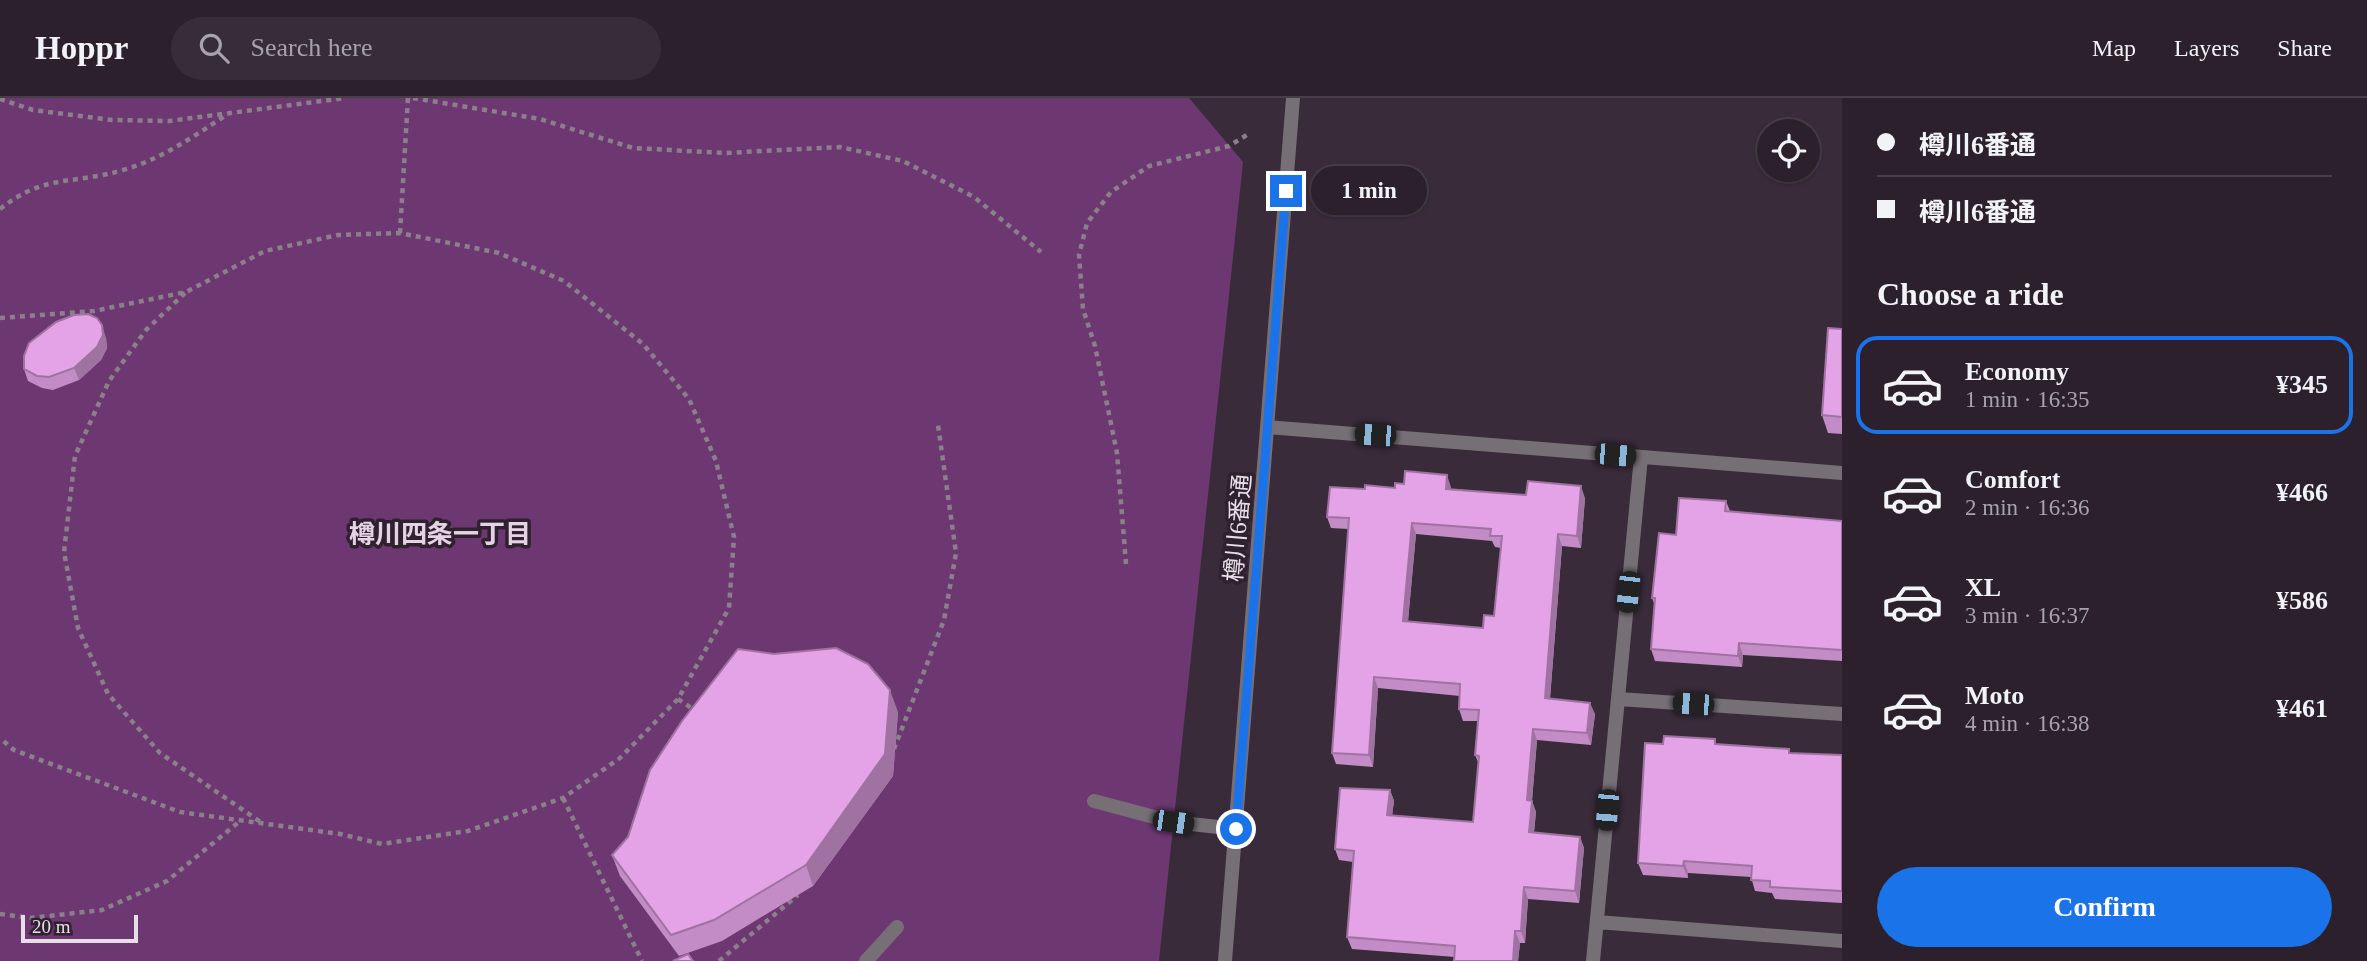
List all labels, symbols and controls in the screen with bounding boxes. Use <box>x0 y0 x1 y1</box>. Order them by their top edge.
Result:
search box <box>171 17 661 80</box>
icon: search <box>195 29 233 67</box>
text: Hoppr <box>35 30 129 66</box>
text: Search here <box>251 33 373 62</box>
text: Map <box>2092 35 2136 61</box>
text: Layers <box>2174 35 2239 61</box>
text: Share <box>2277 35 2332 61</box>
map controls <box>1757 119 1820 182</box>
button: locate <box>1757 119 1820 182</box>
text: 樽川6番通 <box>1919 131 2036 160</box>
callout: 1 min <box>1310 166 1426 216</box>
route end <box>1270 175 1302 207</box>
text: 1 min <box>1341 178 1397 203</box>
text: 樽川6番通 <box>1919 198 2036 227</box>
text: Choose a ride <box>1877 276 2064 312</box>
icon: car <box>1881 354 1944 417</box>
text: Economy <box>1965 357 2069 386</box>
text: ¥345 <box>2276 370 2328 399</box>
text: 1 min · 16:35 <box>1965 387 2090 412</box>
car <box>1354 423 1397 447</box>
car <box>1594 443 1637 467</box>
icon: car <box>1881 462 1944 525</box>
text: Comfort <box>1965 465 2060 494</box>
street label: 樽川6番通 <box>1220 473 1256 583</box>
text: ¥466 <box>2276 478 2328 507</box>
text: 2 min · 16:36 <box>1965 495 2090 520</box>
district label: 樽川四条一丁目 <box>349 520 531 549</box>
car <box>1616 570 1641 614</box>
icon: car <box>1881 570 1944 633</box>
text: XL <box>1965 573 2001 602</box>
text: ¥586 <box>2276 586 2328 615</box>
text: 3 min · 16:37 <box>1965 603 2090 628</box>
icon: car <box>1881 678 1944 741</box>
text: Moto <box>1965 681 2024 710</box>
car <box>1672 692 1715 716</box>
text: ¥461 <box>2276 694 2328 723</box>
text: 4 min · 16:38 <box>1965 711 2090 736</box>
car <box>1595 788 1620 832</box>
car <box>1151 809 1196 835</box>
route start <box>1220 813 1252 845</box>
button: Confirm <box>1877 867 2332 947</box>
scale bar <box>21 912 138 944</box>
text: 20 m <box>32 916 71 937</box>

